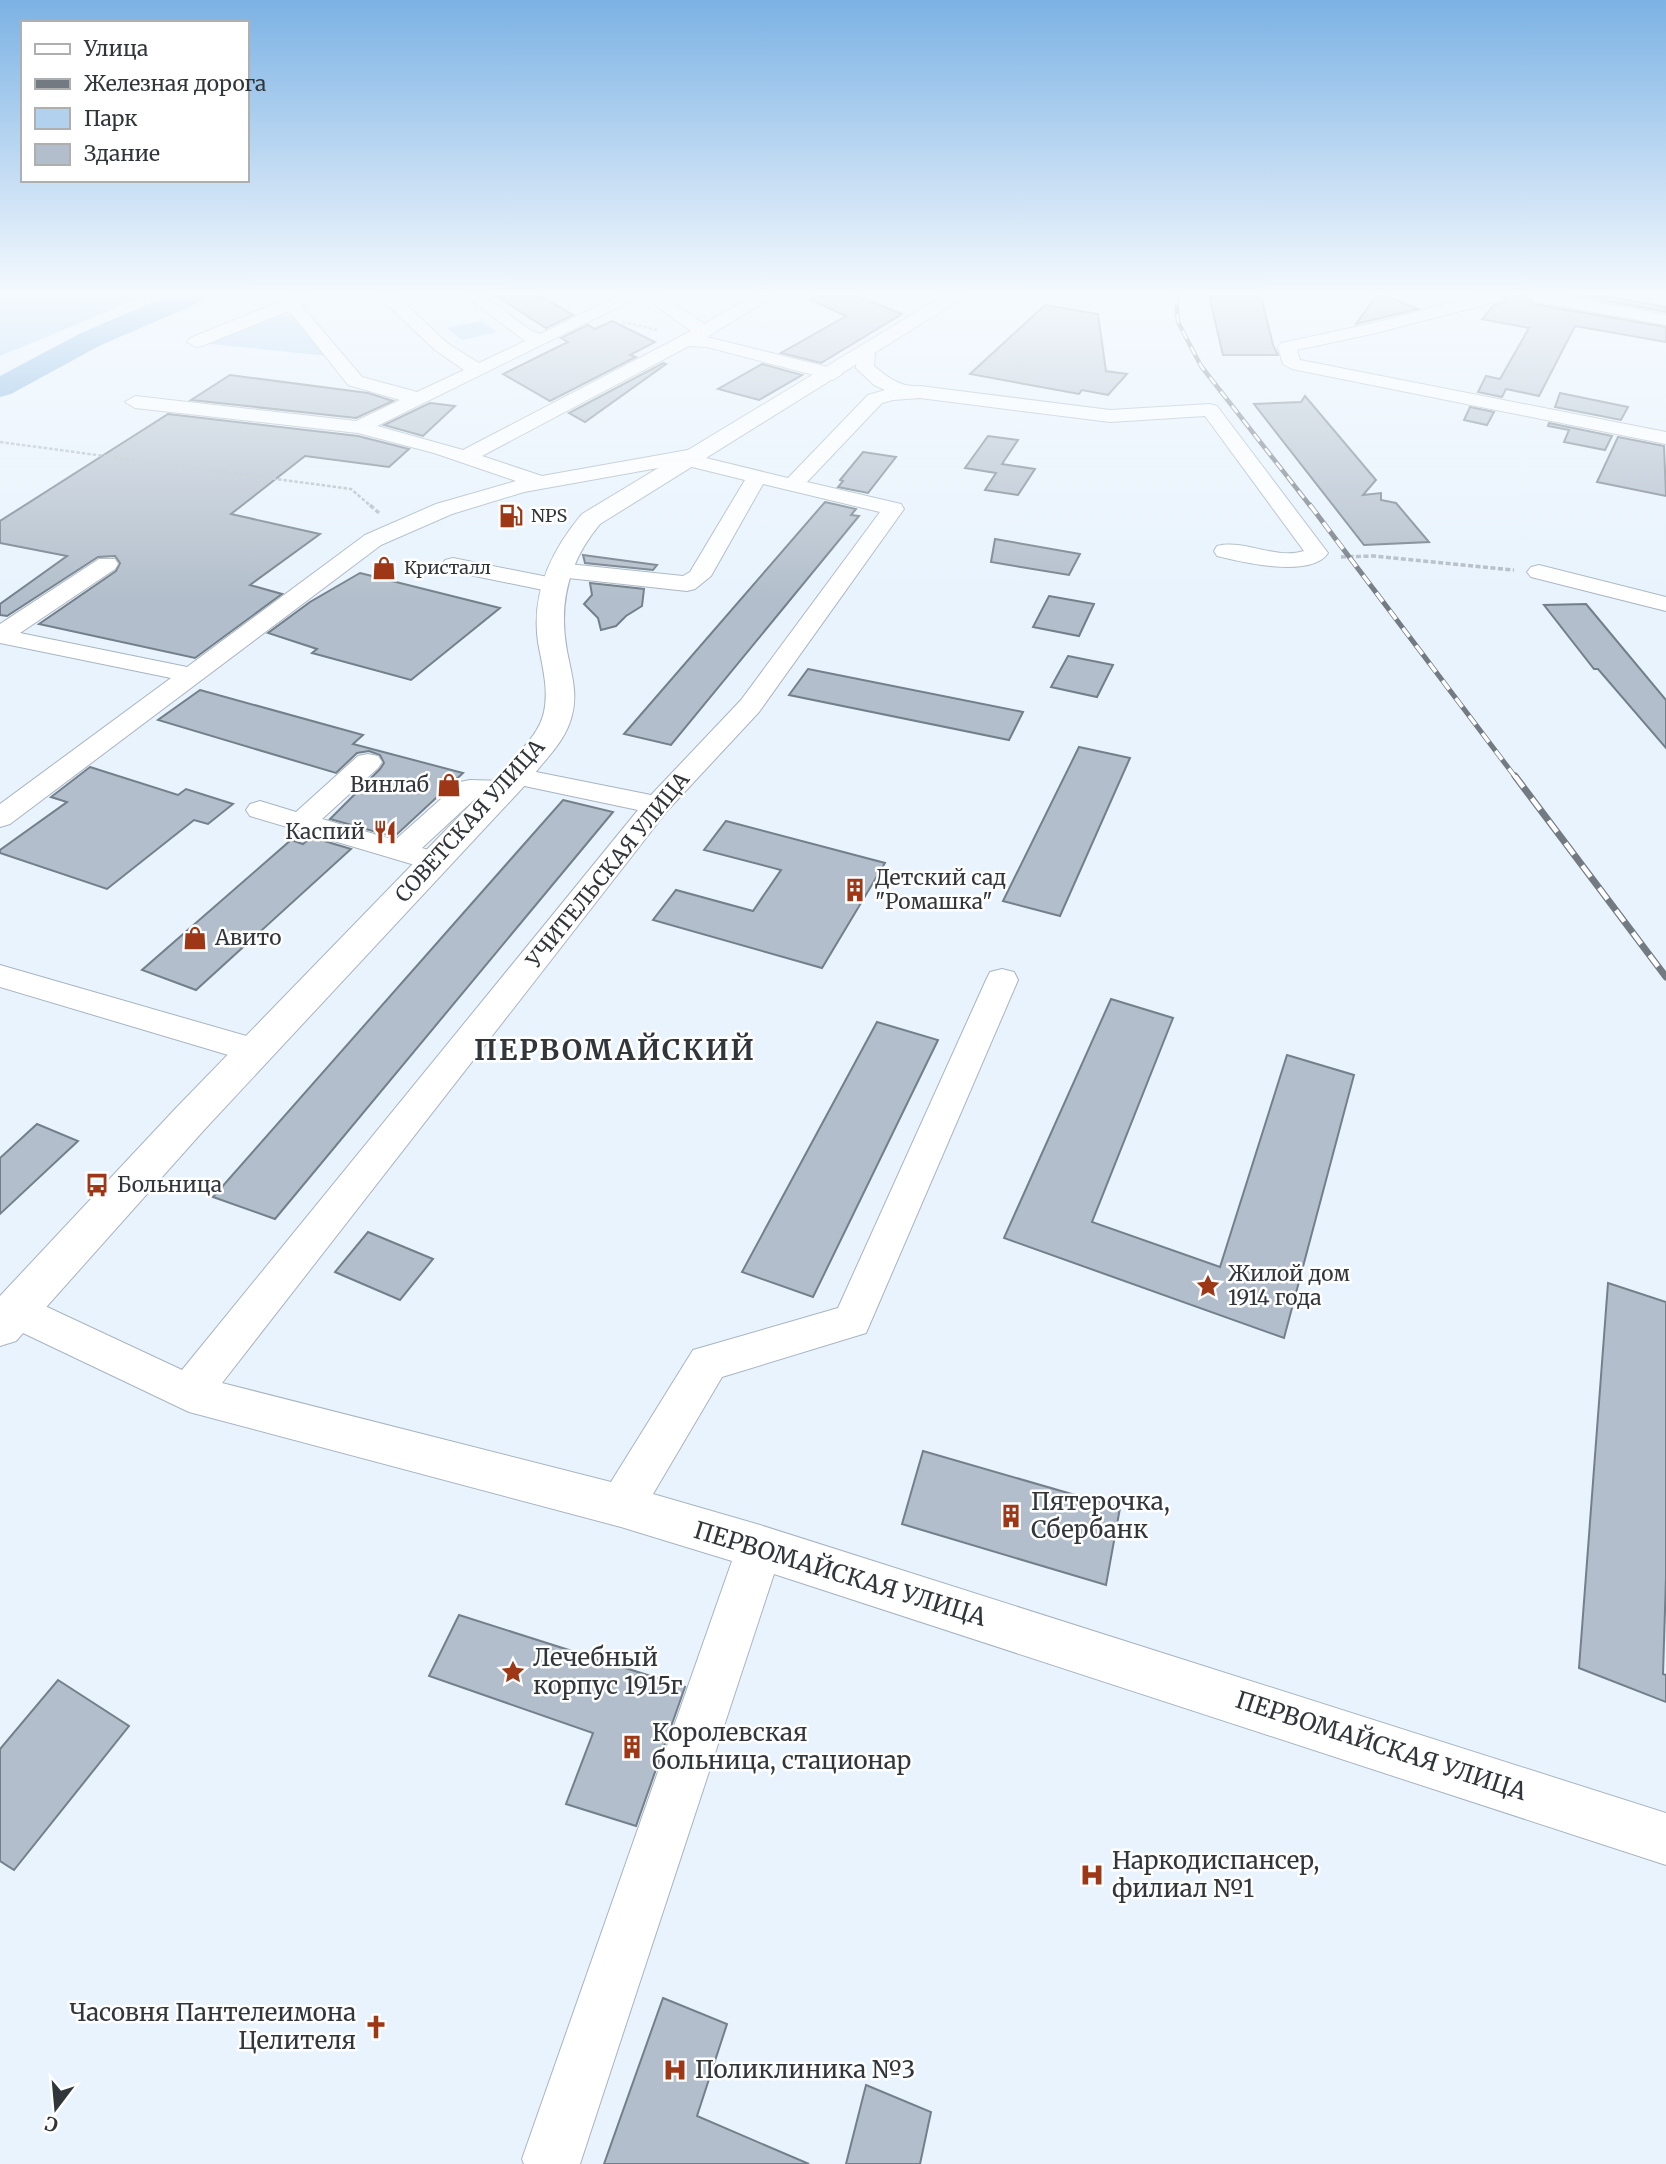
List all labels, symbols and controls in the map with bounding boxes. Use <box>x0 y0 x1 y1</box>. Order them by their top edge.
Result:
legend <box>21 21 248 182</box>
text: Улица <box>83 35 148 62</box>
text: Железная дорога <box>84 70 266 97</box>
text: Парк <box>84 105 138 132</box>
text: Здание <box>84 140 160 167</box>
fuel station icon: NPS <box>497 502 525 530</box>
place label: NPS <box>531 504 567 527</box>
shop icon: Кристалл <box>370 554 398 582</box>
place label: Кристалл <box>404 556 491 579</box>
street label: СОВЕТСКАЯ УЛИЦА <box>389 733 550 908</box>
street label: УЧИТЕЛЬСКАЯ УЛИЦА <box>520 766 695 974</box>
place label: Винлаб <box>350 771 429 798</box>
shop icon: Винлаб <box>435 771 463 799</box>
place label: Каспий <box>285 818 365 845</box>
restaurant icon: Каспий <box>371 818 399 846</box>
place label: Детский сад "Ромашка" <box>875 864 1006 915</box>
building icon: Детский сад "Ромашка" <box>841 876 869 904</box>
shop icon: Авито <box>181 924 209 952</box>
place label: Авито <box>214 924 281 951</box>
district label: ПЕРВОМАЙСКИЙ <box>474 1032 756 1068</box>
bus stop icon: Больница <box>83 1171 111 1199</box>
place label: Больница <box>117 1171 222 1198</box>
place label: Жилой дом 1914 года <box>1228 1260 1350 1311</box>
place icon: Жилой дом 1914 года <box>1194 1272 1222 1300</box>
place label: Пятерочка, Сбербанк <box>1031 1486 1170 1545</box>
building icon: Пятерочка, Сбербанк <box>997 1502 1025 1530</box>
street label: ПЕРВОМАЙСКАЯ УЛИЦА <box>690 1514 991 1633</box>
place label: Лечебный корпус 1915г <box>533 1642 683 1701</box>
place icon: Лечебный корпус 1915г <box>499 1658 527 1686</box>
street label: ПЕРВОМАЙСКАЯ УЛИЦА <box>1232 1684 1532 1808</box>
place label: Королевская больница, стационар <box>652 1717 911 1776</box>
building icon: Королевская больница, стационар <box>618 1733 646 1761</box>
place label: Наркодиспансер, филиал №1 <box>1112 1845 1319 1904</box>
hospital icon: Наркодиспансер, филиал №1 <box>1078 1861 1106 1889</box>
place label: Часовня Пантелеимона Целителя <box>69 1997 356 2056</box>
church icon: Часовня Пантелеимона Целителя <box>362 2013 390 2041</box>
place label: Поликлиника №3 <box>695 2054 915 2085</box>
hospital icon: Поликлиника №3 <box>661 2056 689 2084</box>
north arrow <box>21 2073 91 2143</box>
text: С <box>42 2111 61 2138</box>

